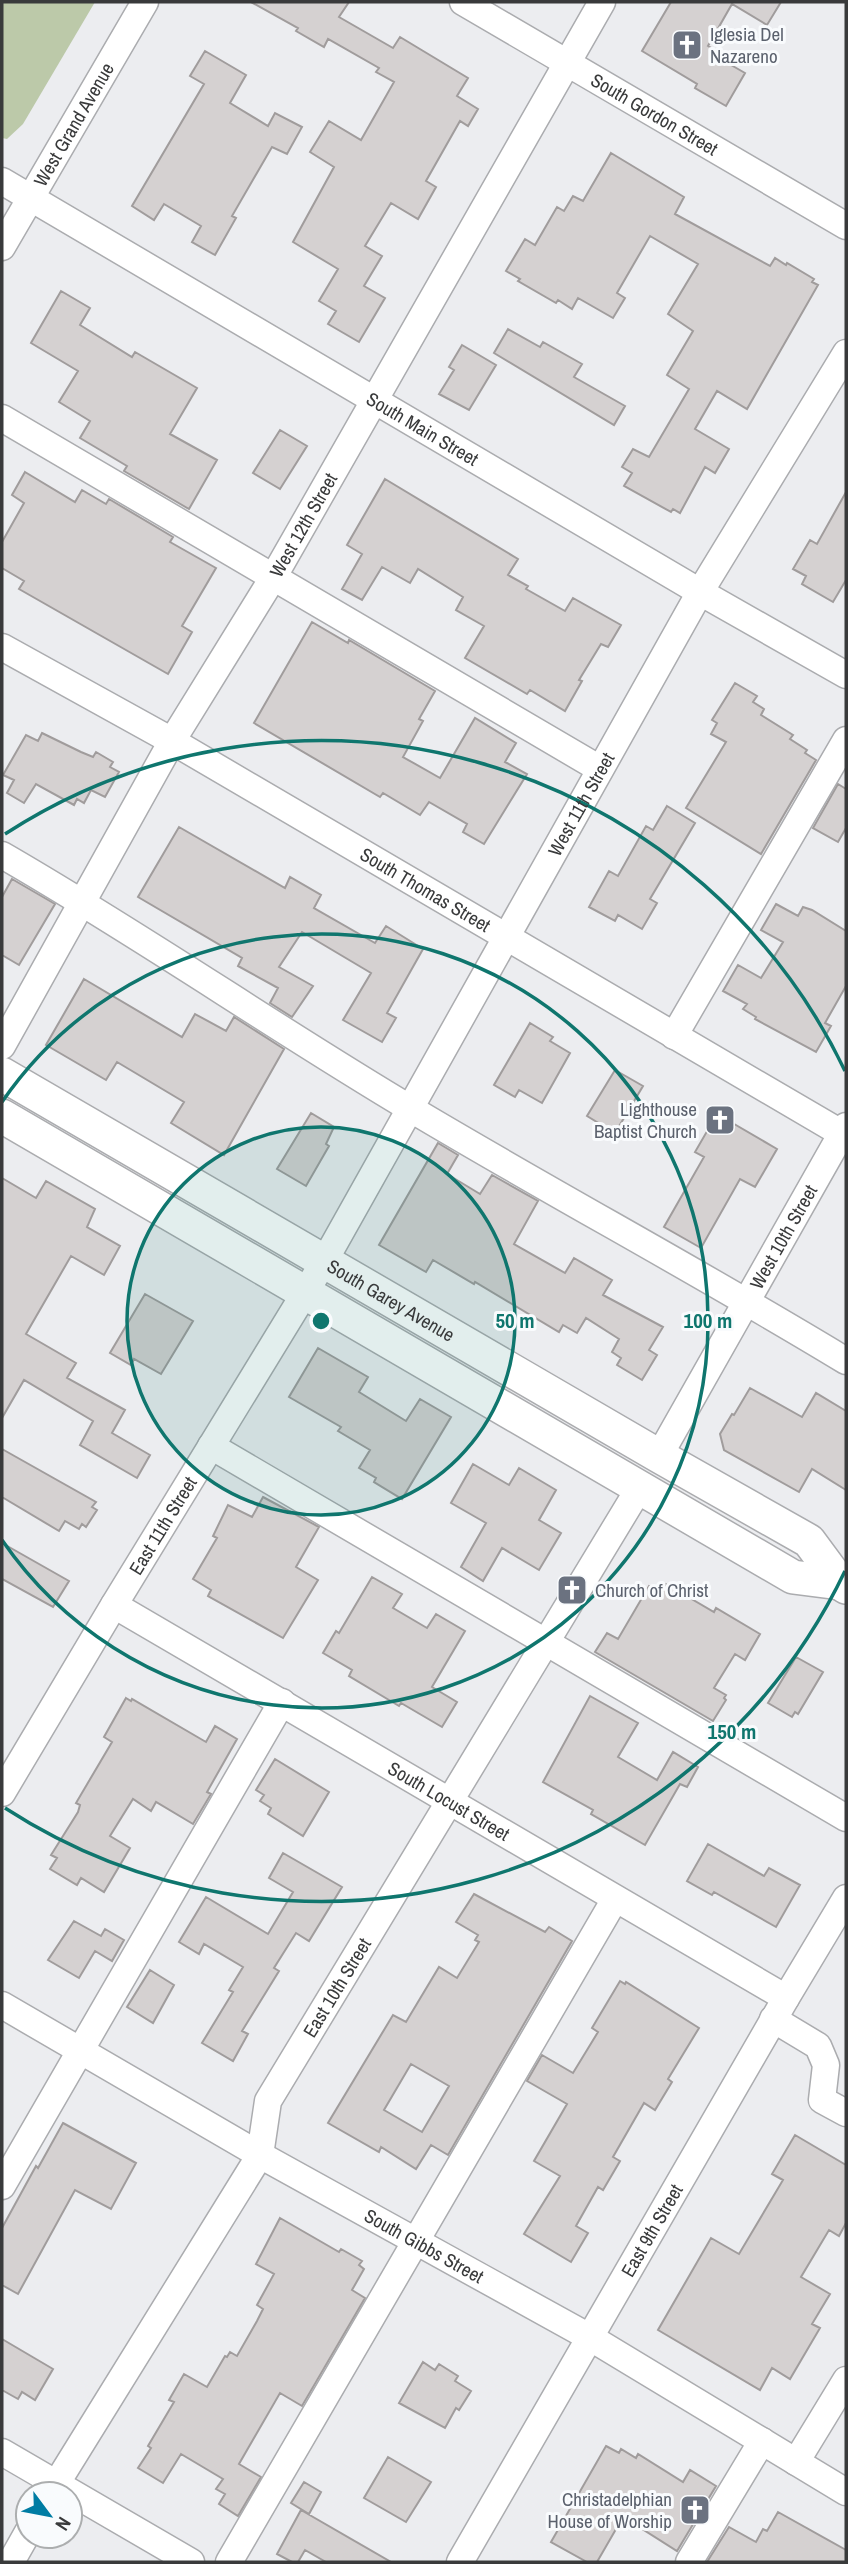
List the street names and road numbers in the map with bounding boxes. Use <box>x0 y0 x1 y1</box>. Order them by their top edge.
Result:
street label: West Grand Avenue <box>27 58 120 191</box>
street label: South Gordon Street <box>586 67 724 162</box>
street label: South Main Street <box>362 386 484 472</box>
street label: West 12th Street <box>263 468 344 582</box>
street label: West 11th Street <box>541 747 621 861</box>
street label: South Thomas Street <box>355 841 496 938</box>
street label: West 10th Street <box>743 1179 823 1294</box>
street label: South Garey Avenue <box>322 1253 460 1348</box>
street label: East 11th Street <box>123 1471 203 1580</box>
street label: South Locust Street <box>383 1755 515 1847</box>
street label: East 10th Street <box>297 1932 377 2042</box>
street label: East 9th Street <box>615 2179 689 2282</box>
street label: South Gibbs Street <box>360 2202 489 2290</box>

